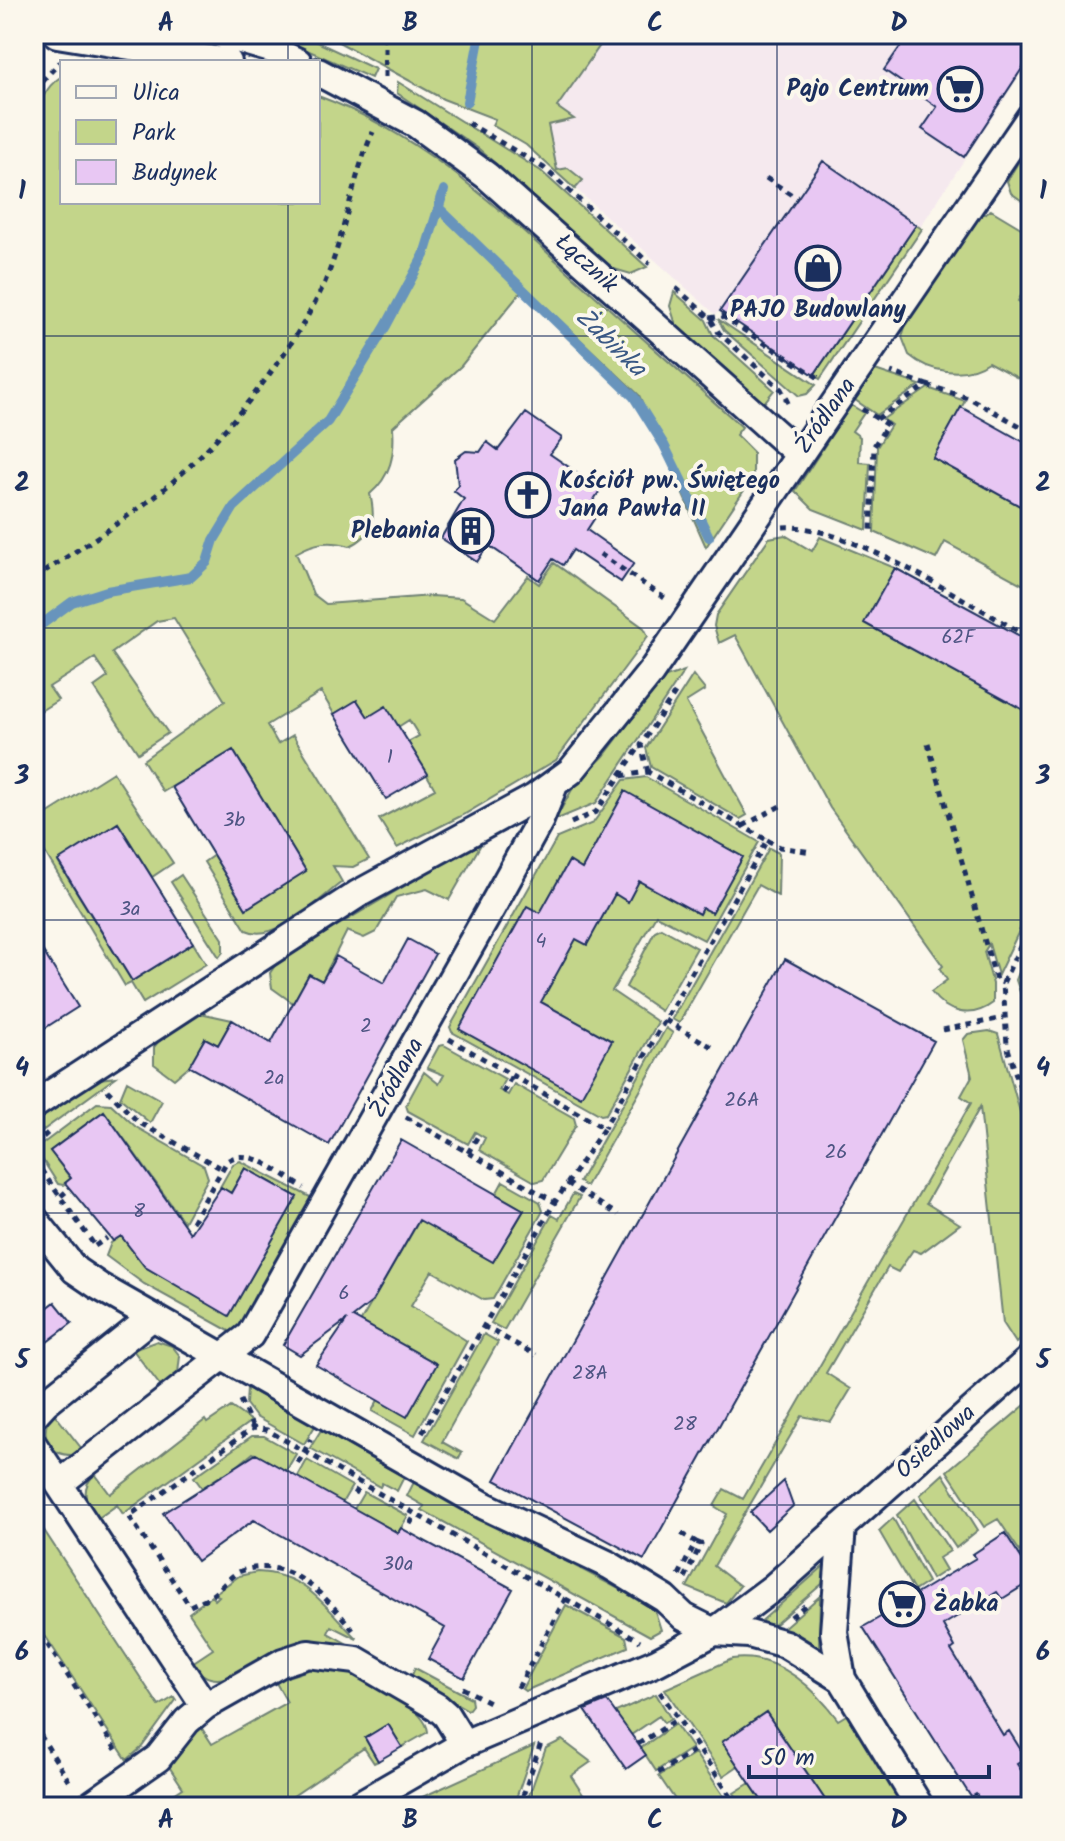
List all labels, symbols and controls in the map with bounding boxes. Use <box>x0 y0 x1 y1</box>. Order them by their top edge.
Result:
text: A <box>158 3 174 45</box>
text: B <box>402 3 418 45</box>
text: C <box>647 3 663 45</box>
text: D <box>890 3 908 45</box>
legend <box>60 60 320 204</box>
supermarket icon: Pajo Centrum <box>936 65 984 113</box>
place label: Pajo Centrum <box>787 70 929 109</box>
text: Ulica <box>132 74 180 113</box>
text: Park <box>132 114 176 153</box>
text: Budynek <box>132 154 218 193</box>
text: 1 <box>18 171 26 213</box>
text: 1 <box>1039 171 1047 213</box>
street label: Łącznik <box>545 225 627 304</box>
shop icon: PAJO Budowlany <box>794 244 842 292</box>
place label: PAJO Budowlany <box>730 291 907 330</box>
water label: Żabinka <box>564 298 657 389</box>
street label: Źródlana <box>785 369 867 463</box>
place label: Kościół pw. Świętego Jana Pawła II <box>559 462 780 529</box>
text: 2 <box>14 463 30 505</box>
text: 2 <box>1035 463 1051 505</box>
church icon: Kościół pw. Świętego Jana Pawła II <box>504 471 552 519</box>
building icon: Plebania <box>447 507 495 555</box>
place label: Plebania <box>351 512 440 551</box>
house number: 62F <box>941 622 976 654</box>
house number: 1 <box>387 742 393 774</box>
text: 3 <box>14 756 29 798</box>
text: 3 <box>1035 756 1050 798</box>
house number: 3b <box>223 805 245 837</box>
house number: 3a <box>120 894 140 926</box>
house number: 4 <box>535 926 547 958</box>
house number: 2 <box>360 1011 372 1043</box>
street label: Źródlana <box>359 1031 435 1125</box>
text: 4 <box>15 1048 29 1090</box>
text: 4 <box>1036 1048 1050 1090</box>
house number: 2a <box>264 1063 285 1095</box>
house number: 26A <box>725 1085 759 1117</box>
house number: 26 <box>825 1137 847 1169</box>
house number: 8 <box>133 1196 146 1228</box>
house number: 6 <box>338 1278 350 1310</box>
text: 5 <box>14 1340 30 1382</box>
text: 5 <box>1035 1340 1051 1382</box>
house number: 28A <box>572 1358 608 1390</box>
street label: Osiedlowa <box>887 1395 985 1489</box>
house number: 28 <box>673 1409 698 1441</box>
house number: 30a <box>383 1549 413 1581</box>
supermarket icon: Żabka <box>878 1580 926 1628</box>
place label: Żabka <box>933 1585 998 1624</box>
text: 6 <box>15 1632 29 1674</box>
text: 6 <box>1036 1632 1050 1674</box>
scale bar <box>749 1729 989 1779</box>
text: 50 m <box>761 1739 815 1778</box>
text: A <box>158 1800 174 1841</box>
text: B <box>402 1800 418 1841</box>
text: C <box>647 1800 663 1841</box>
text: D <box>890 1800 908 1841</box>

